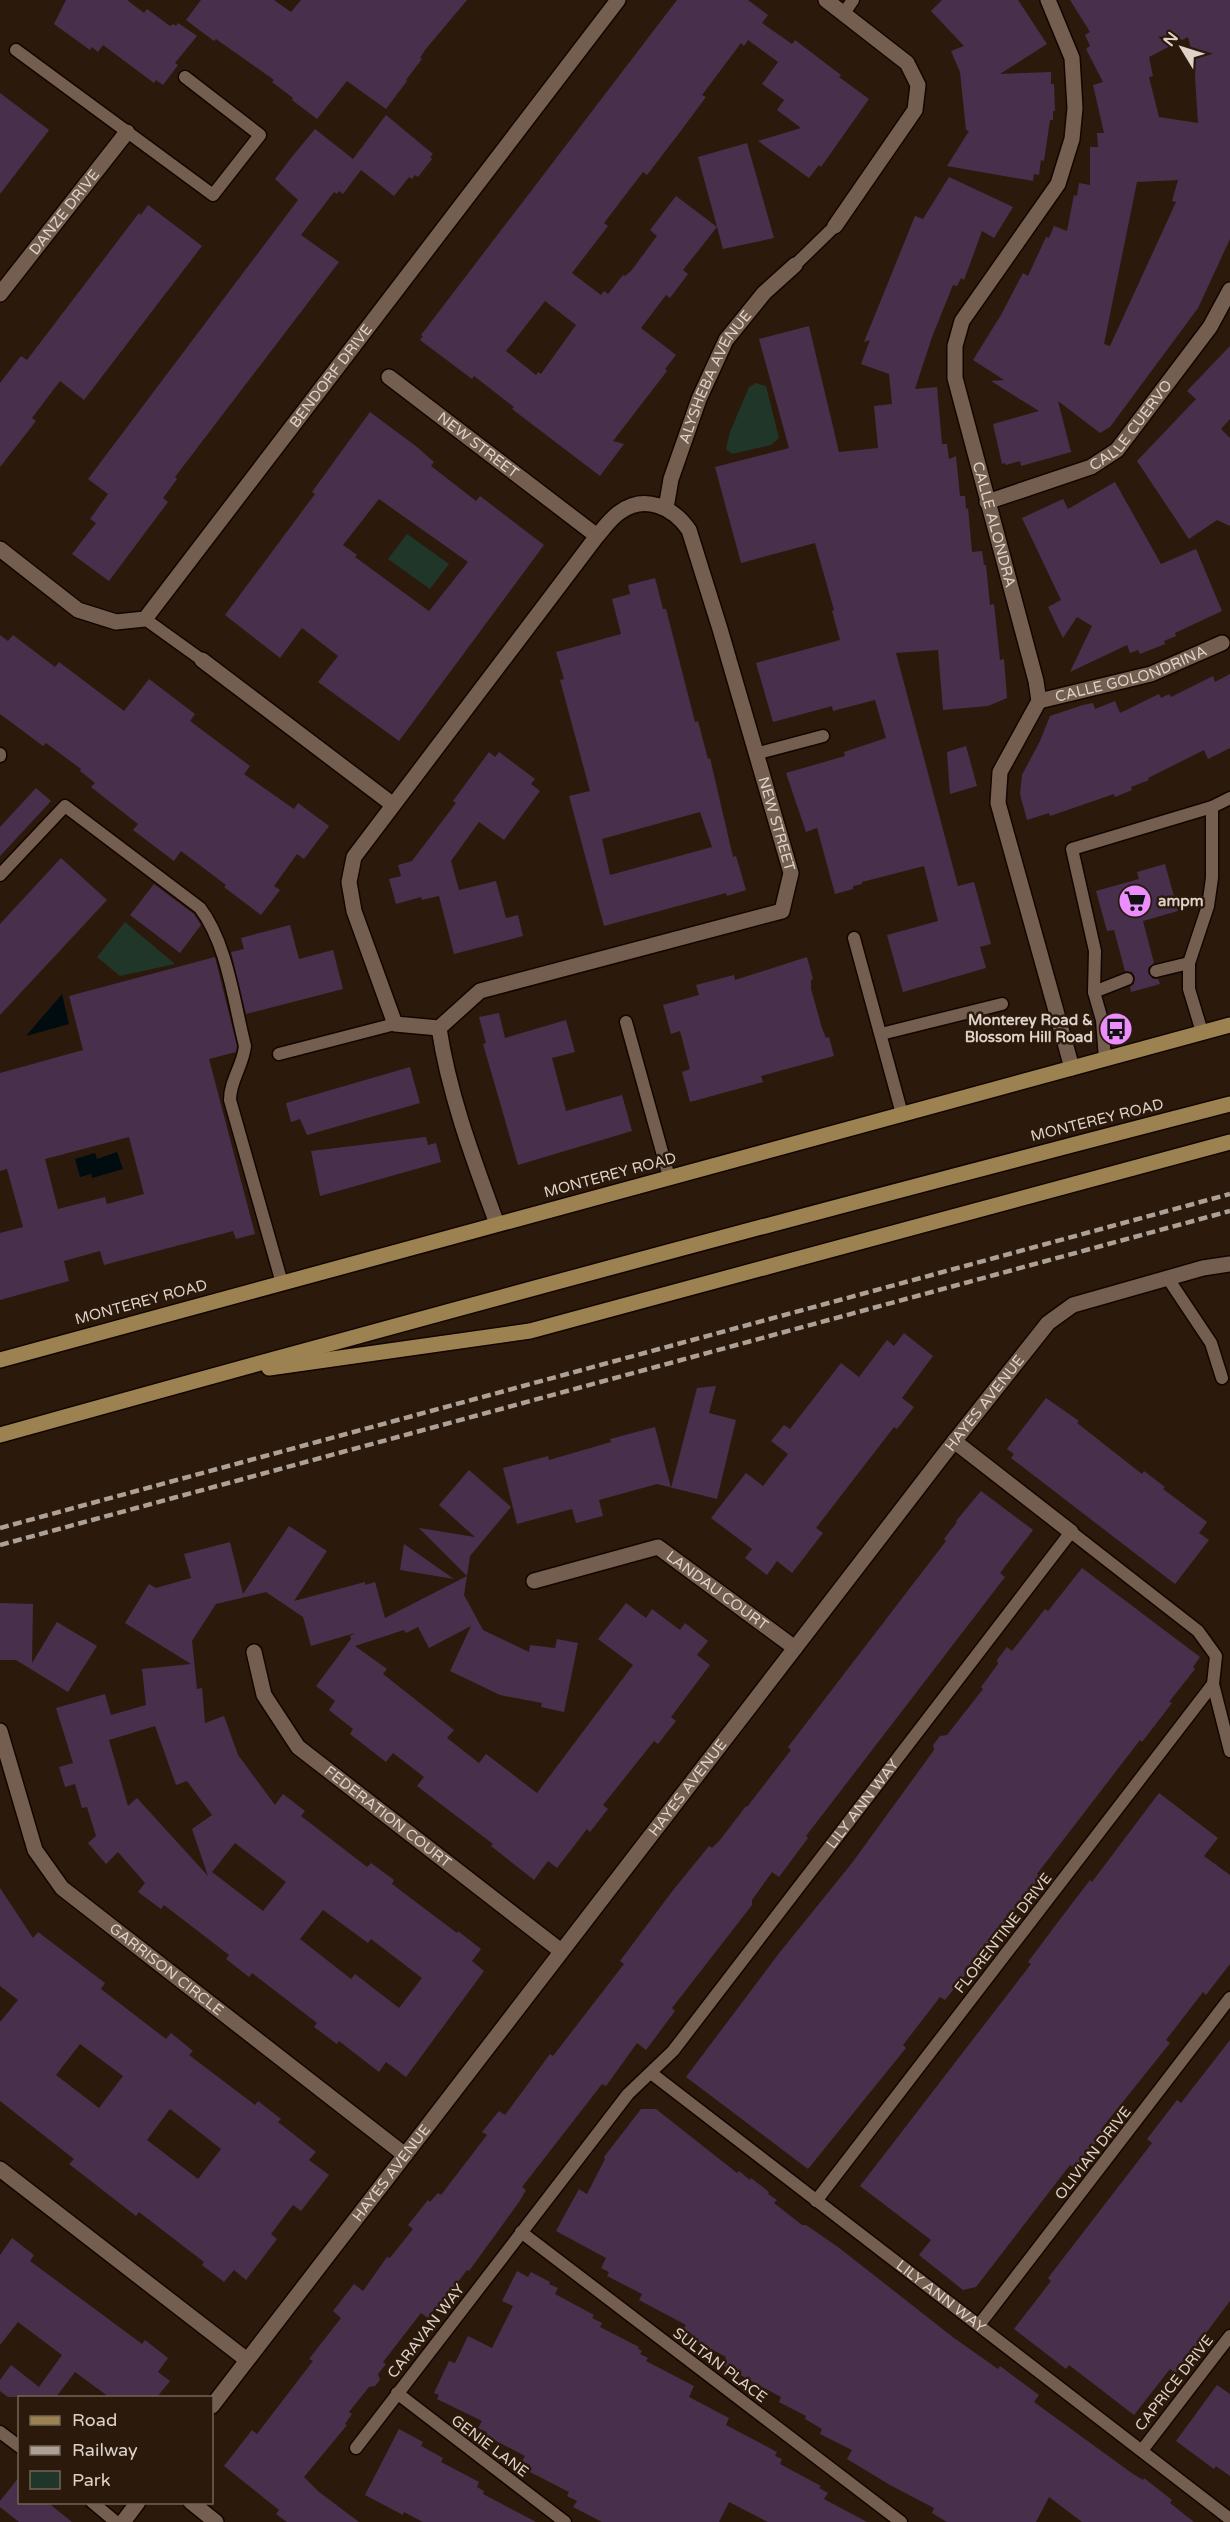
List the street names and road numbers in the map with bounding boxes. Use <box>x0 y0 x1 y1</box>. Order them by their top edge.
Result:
street label: DANZE DRIVE <box>25 166 103 258</box>
street label: ALYSHEBA AVENUE <box>675 307 755 446</box>
street label: BENDORF DRIVE <box>286 321 376 431</box>
street label: CALLE CUERVO <box>1086 376 1176 475</box>
street label: NEW STREET <box>434 408 522 482</box>
street label: CALLE ALONDRA <box>969 460 1020 589</box>
street label: CALLE GOLONDRINA <box>1053 642 1210 706</box>
street label: NEW STREET <box>754 775 799 873</box>
street label: MONTEREY ROAD <box>1029 1095 1165 1145</box>
street label: MONTEREY ROAD <box>542 1149 678 1201</box>
street label: MONTEREY ROAD <box>73 1276 209 1328</box>
street label: HAYES AVENUE <box>941 1351 1028 1455</box>
street label: LANDAU COURT <box>663 1547 772 1634</box>
street label: HAYES AVENUE <box>645 1736 730 1840</box>
street label: LILY ANN WAY <box>822 1755 903 1852</box>
street label: FEDERATION COURT <box>321 1762 455 1871</box>
street label: FLORENTINE DRIVE <box>951 1869 1055 1997</box>
street label: GARRISON CIRCLE <box>106 1919 227 2019</box>
street label: OLIVIAN DRIVE <box>1051 2103 1135 2203</box>
street label: HAYES AVENUE <box>348 2121 434 2225</box>
street label: LILY ANN WAY <box>893 2256 990 2337</box>
street label: CARAVAN WAY <box>384 2280 469 2382</box>
street label: SULTAN PLACE <box>669 2324 771 2406</box>
street label: CAPRICE DRIVE <box>1131 2331 1217 2435</box>
street label: GENIE LANE <box>448 2411 532 2481</box>

